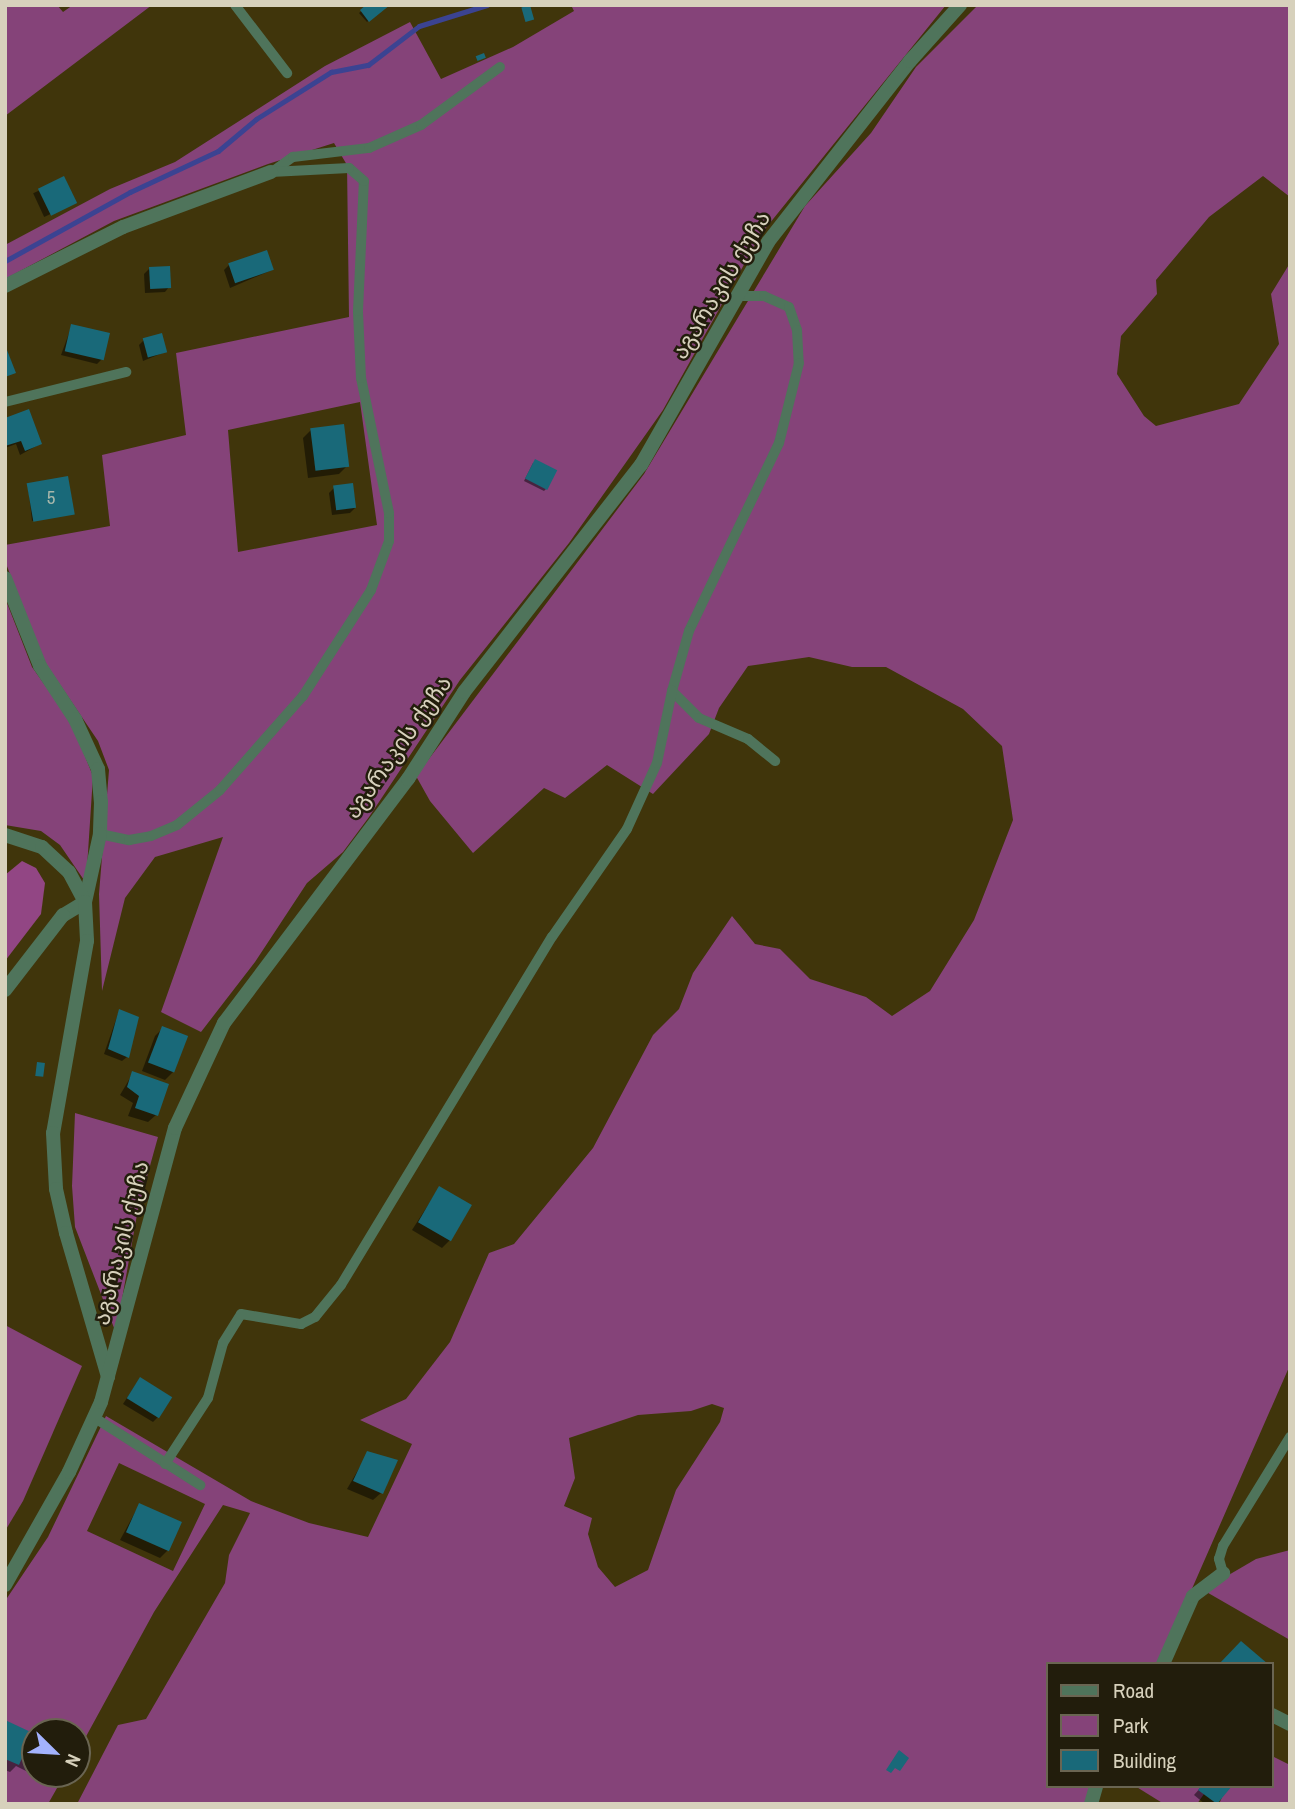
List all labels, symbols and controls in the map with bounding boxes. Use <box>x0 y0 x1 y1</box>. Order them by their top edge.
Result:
street label: აგარაკის ქუჩა <box>666 206 776 364</box>
house number: 5 <box>47 487 55 509</box>
street label: აგარაკის ქუჩა <box>338 670 458 824</box>
street label: აგარაკის ქუჩა <box>87 1158 155 1328</box>
legend <box>1046 1662 1274 1788</box>
text: Road <box>1113 1676 1154 1705</box>
text: Park <box>1113 1711 1148 1740</box>
north arrow <box>21 1718 91 1788</box>
text: Building <box>1113 1746 1176 1775</box>
text: N <box>59 1750 88 1771</box>

